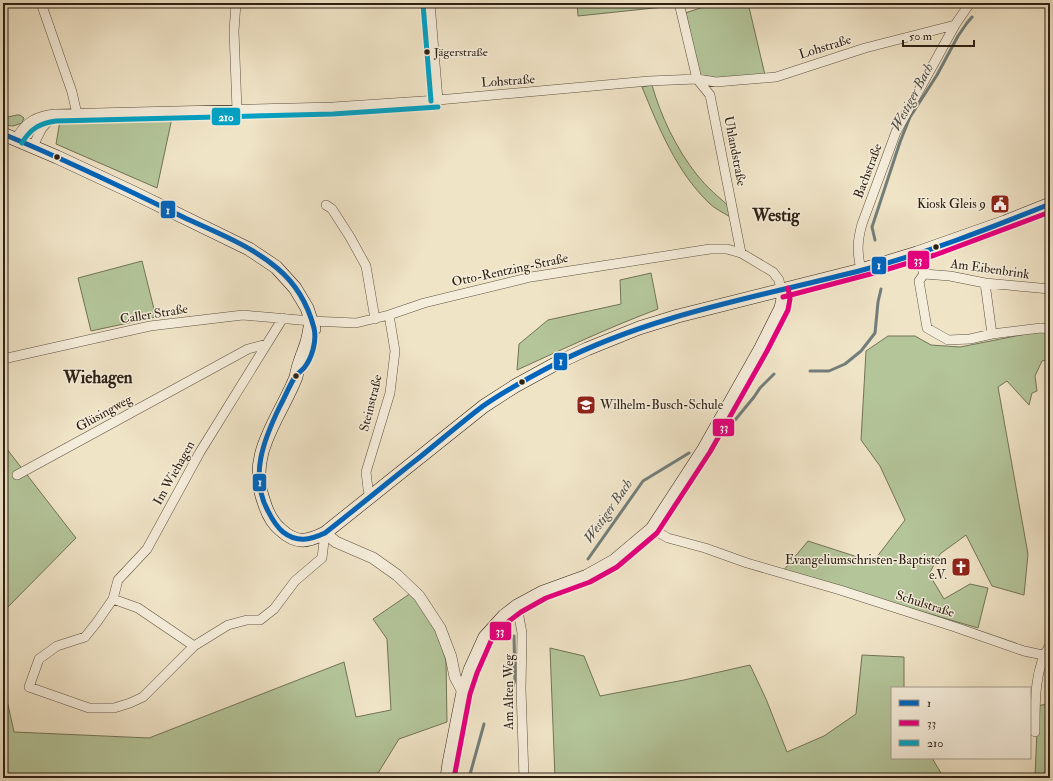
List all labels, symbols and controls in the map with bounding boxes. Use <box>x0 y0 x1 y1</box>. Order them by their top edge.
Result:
scale bar <box>903 22 974 48</box>
text: 50 m <box>909 29 933 44</box>
street label: Lohstraße <box>797 31 854 63</box>
place label: Jägerstraße <box>433 45 488 60</box>
marker: Jägerstraße <box>422 47 432 57</box>
water label: Westiger Bach <box>887 60 937 134</box>
street label: Lohstraße <box>481 71 536 91</box>
line badge: 210 <box>211 107 241 126</box>
text: 210 <box>218 111 234 124</box>
street label: Uhlandstraße <box>720 115 750 188</box>
street label: Bachstraße <box>850 141 886 201</box>
unlabelled marker <box>52 152 62 162</box>
public building icon: Kiosk Gleis 9 <box>989 193 1011 215</box>
place label: Kiosk Gleis 9 <box>917 196 986 212</box>
line badge: 1 <box>160 200 176 219</box>
text: 1 <box>166 204 170 217</box>
district label: Westig <box>751 205 800 227</box>
unlabelled marker <box>931 242 941 252</box>
street label: Otto-Rentzing-Straße <box>450 250 570 290</box>
line badge: 33 <box>907 250 930 270</box>
text: 33 <box>914 254 922 267</box>
street label: Am Eibenbrink <box>948 255 1031 283</box>
line badge: 1 <box>871 256 887 275</box>
text: 1 <box>877 259 881 272</box>
street label: Caller Straße <box>119 301 190 327</box>
line badge: 1 <box>553 352 568 371</box>
text: 1 <box>559 355 563 368</box>
district label: Wiehagen <box>63 367 133 389</box>
unlabelled marker <box>291 371 301 381</box>
street label: Steinstraße <box>356 372 386 433</box>
unlabelled marker <box>517 377 527 387</box>
street label: Glüsingweg <box>73 391 135 435</box>
school or university icon: Wilhelm-Busch-Schule <box>575 394 597 416</box>
place label: Wilhelm-Busch-Schule <box>599 397 724 413</box>
line badge: 33 <box>712 418 735 437</box>
text: 33 <box>720 421 728 434</box>
street label: Im Wiehagen <box>150 438 198 508</box>
line badge: 1 <box>252 473 267 492</box>
text: 1 <box>258 476 262 489</box>
water label: Westiger Bach <box>580 476 636 546</box>
place label: Evangeliumschristen-Baptisten e.V. <box>785 552 947 583</box>
church icon: Evangeliumschristen-Baptisten e.V. <box>950 556 972 578</box>
street label: Schulstraße <box>894 587 957 621</box>
line badge: 33 <box>489 621 512 641</box>
text: 33 <box>496 625 504 638</box>
street label: Am Alten Weg <box>501 654 517 731</box>
legend <box>891 687 1031 759</box>
text: 1 <box>927 696 931 711</box>
text: 33 <box>927 716 936 731</box>
text: 210 <box>927 736 943 751</box>

